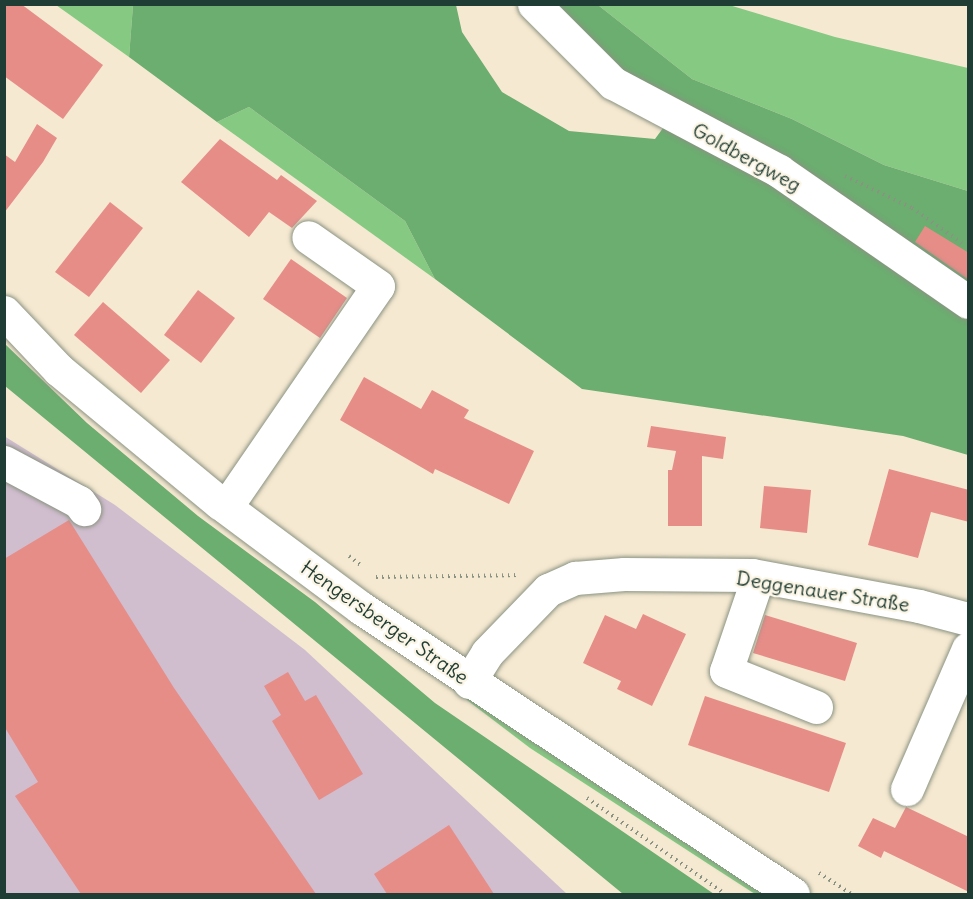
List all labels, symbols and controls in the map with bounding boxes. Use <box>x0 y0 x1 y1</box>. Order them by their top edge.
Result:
street label: Goldbergweg <box>688 117 806 197</box>
street label: Hengersberger Straße <box>297 555 473 689</box>
street label: Deggenauer Straße <box>735 565 911 617</box>

